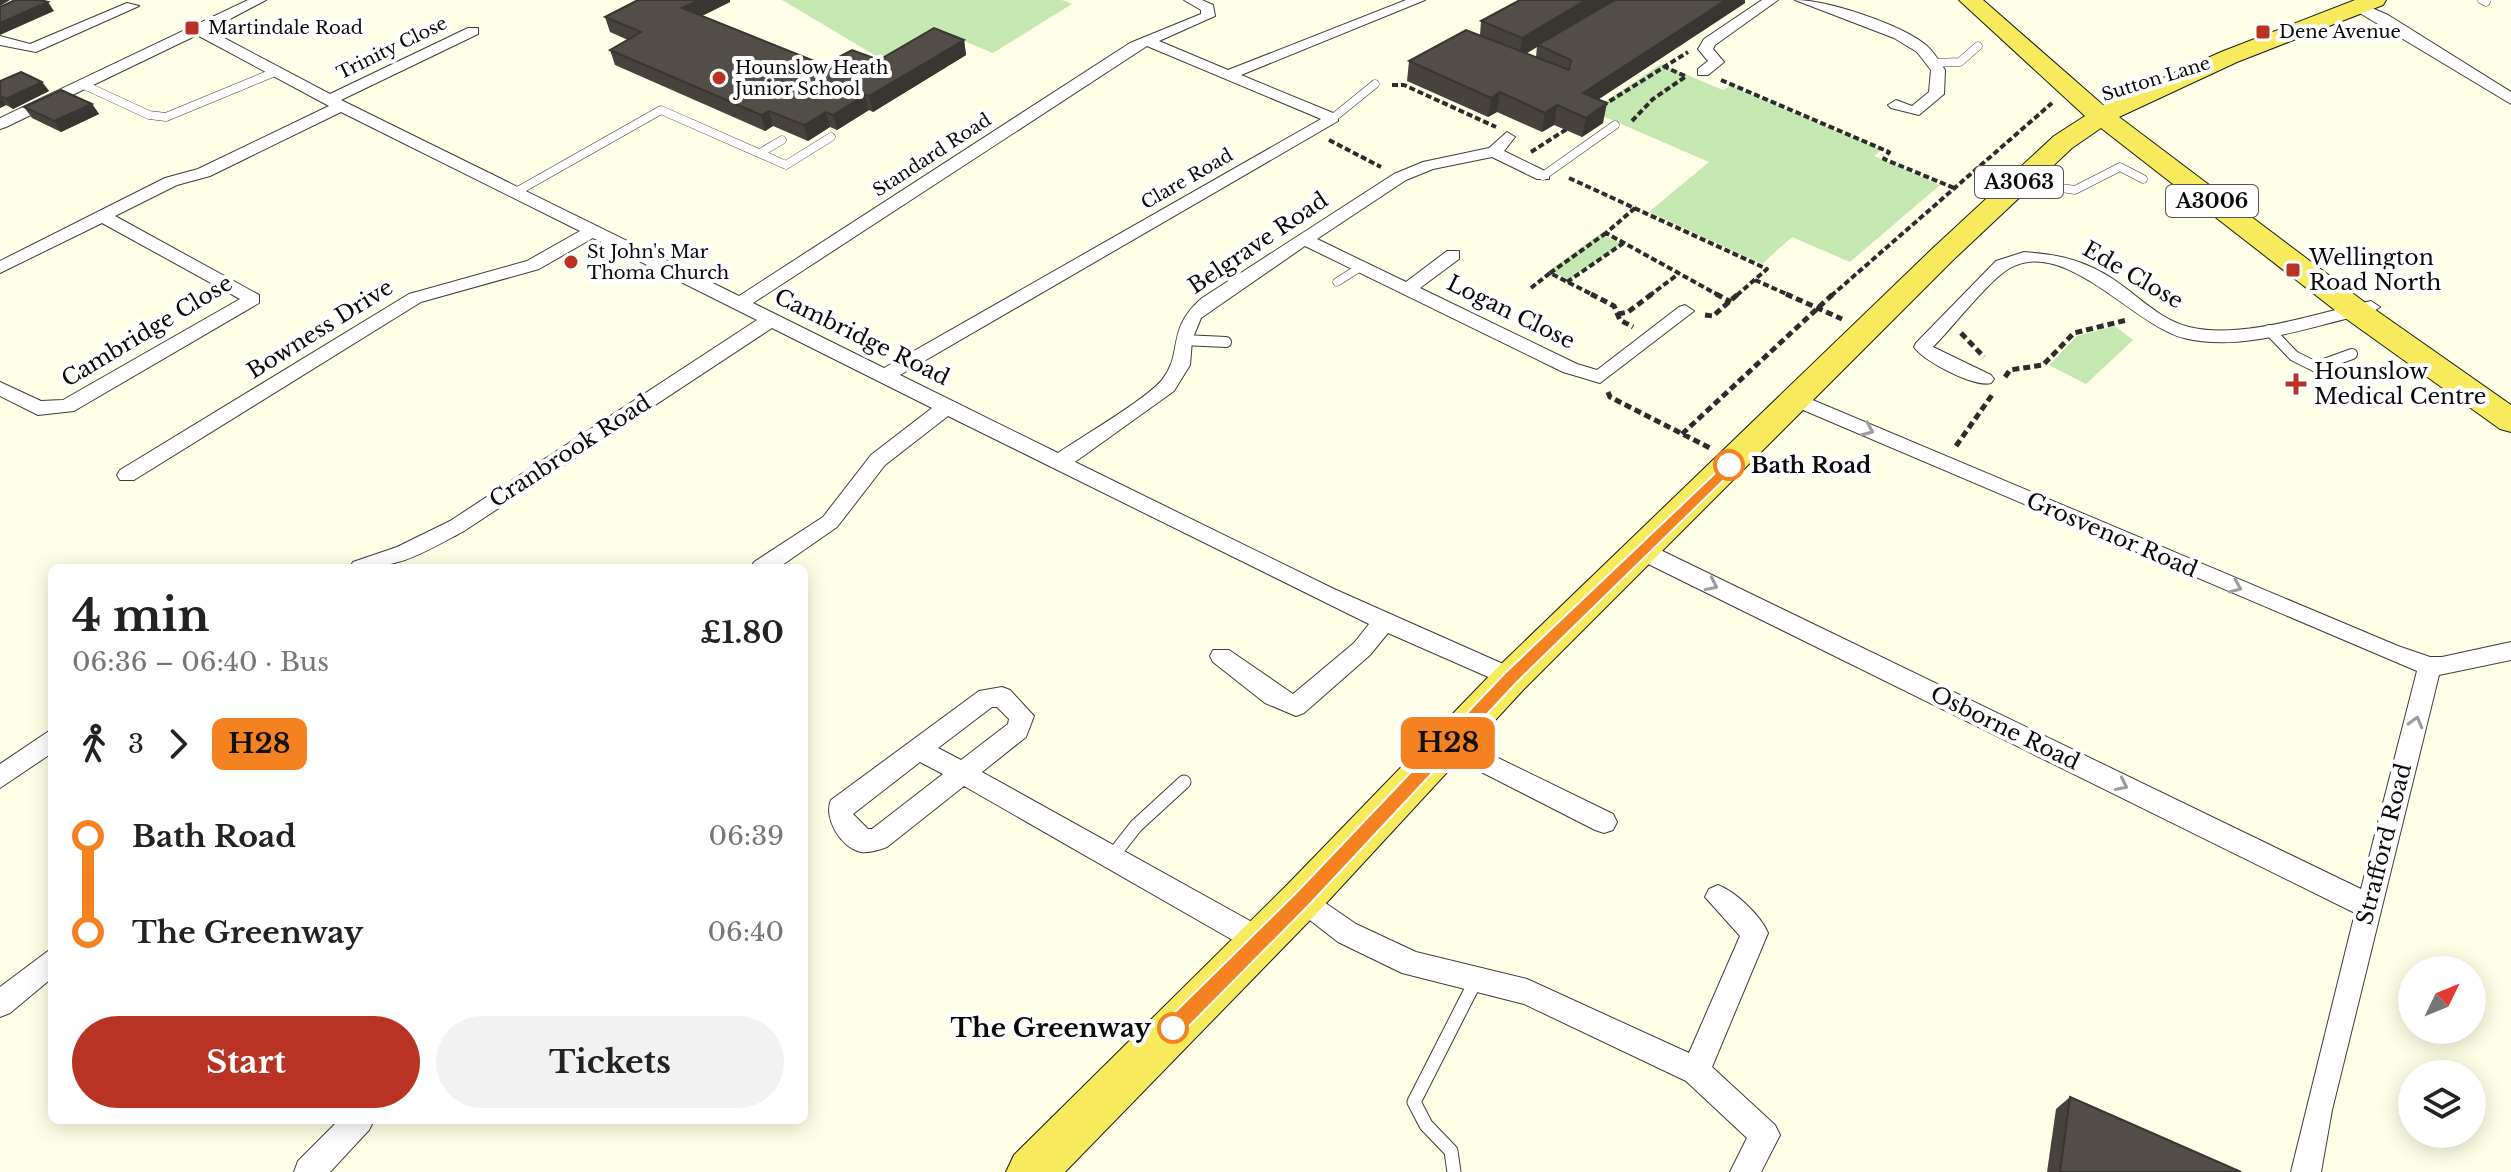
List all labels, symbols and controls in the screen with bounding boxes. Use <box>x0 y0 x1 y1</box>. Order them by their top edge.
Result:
street label: Trinity Close <box>333 12 451 84</box>
place label: Martindale Road <box>208 17 363 39</box>
marker: Martindale Road <box>183 19 201 37</box>
place label: Dene Avenue <box>2279 21 2401 43</box>
marker: Dene Avenue <box>2254 23 2272 41</box>
street label: Sutton Lane <box>2099 52 2213 106</box>
place label: Hounslow Heath Junior School <box>733 57 889 100</box>
marker: Hounslow Heath Junior School <box>710 69 728 87</box>
street label: Standard Road <box>869 109 995 201</box>
street label: Clare Road <box>1137 144 1237 214</box>
road number: A3063 <box>1975 166 2063 198</box>
road number: A3006 <box>2166 185 2258 217</box>
street label: Belgrave Road <box>1183 186 1333 300</box>
street label: Ede Close <box>2078 235 2188 315</box>
place label: St John's Mar Thoma Church <box>587 241 729 284</box>
place label: Wellington Road North <box>2308 244 2441 296</box>
marker: St John's Mar Thoma Church <box>562 253 580 271</box>
marker: Wellington Road North <box>2284 261 2302 279</box>
street label: Cambridge Close <box>57 269 237 393</box>
street label: Logan Close <box>1443 269 1579 355</box>
street label: Bowness Drive <box>242 273 398 385</box>
street label: Cambridge Road <box>770 283 954 391</box>
place label: Hounslow Medical Centre <box>2314 358 2486 410</box>
marker: Hounslow Medical Centre <box>2285 373 2307 395</box>
street label: Cranbrook Road <box>484 389 656 513</box>
one-way arrow <box>1860 420 1874 436</box>
marker: Bath Road <box>1714 450 1744 480</box>
place label: Bath Road <box>1751 452 1871 479</box>
street label: Grosvenor Road <box>2022 487 2202 583</box>
one-way arrow <box>1704 575 1718 591</box>
one-way arrow <box>2228 577 2242 593</box>
text: 4 min <box>72 588 209 643</box>
text: £1.80 <box>700 614 784 651</box>
text: 06:36 – 06:40 · Bus <box>72 646 329 678</box>
street label: Osborne Road <box>1926 680 2084 776</box>
one-way arrow <box>2406 716 2423 730</box>
line badge: H28 <box>1402 717 1494 769</box>
icon: walk <box>72 722 116 766</box>
icon: forward <box>156 722 200 766</box>
text: H28 <box>1417 725 1479 760</box>
text: H28 <box>228 726 291 761</box>
text: 3 <box>128 728 144 760</box>
street label: Strafford Road <box>2351 760 2417 927</box>
one-way arrow <box>2113 776 2128 791</box>
text: Bath Road <box>132 818 296 855</box>
text: 06:39 <box>709 820 784 852</box>
text: The Greenway <box>132 914 363 951</box>
text: 06:40 <box>708 916 784 948</box>
north arrow <box>2398 956 2486 1044</box>
map controls <box>2398 956 2486 1148</box>
place label: The Greenway <box>951 1012 1151 1044</box>
marker: The Greenway <box>1158 1013 1188 1043</box>
button: Start <box>72 1016 420 1108</box>
button: Tickets <box>436 1016 784 1108</box>
button: layers <box>2398 1060 2486 1148</box>

